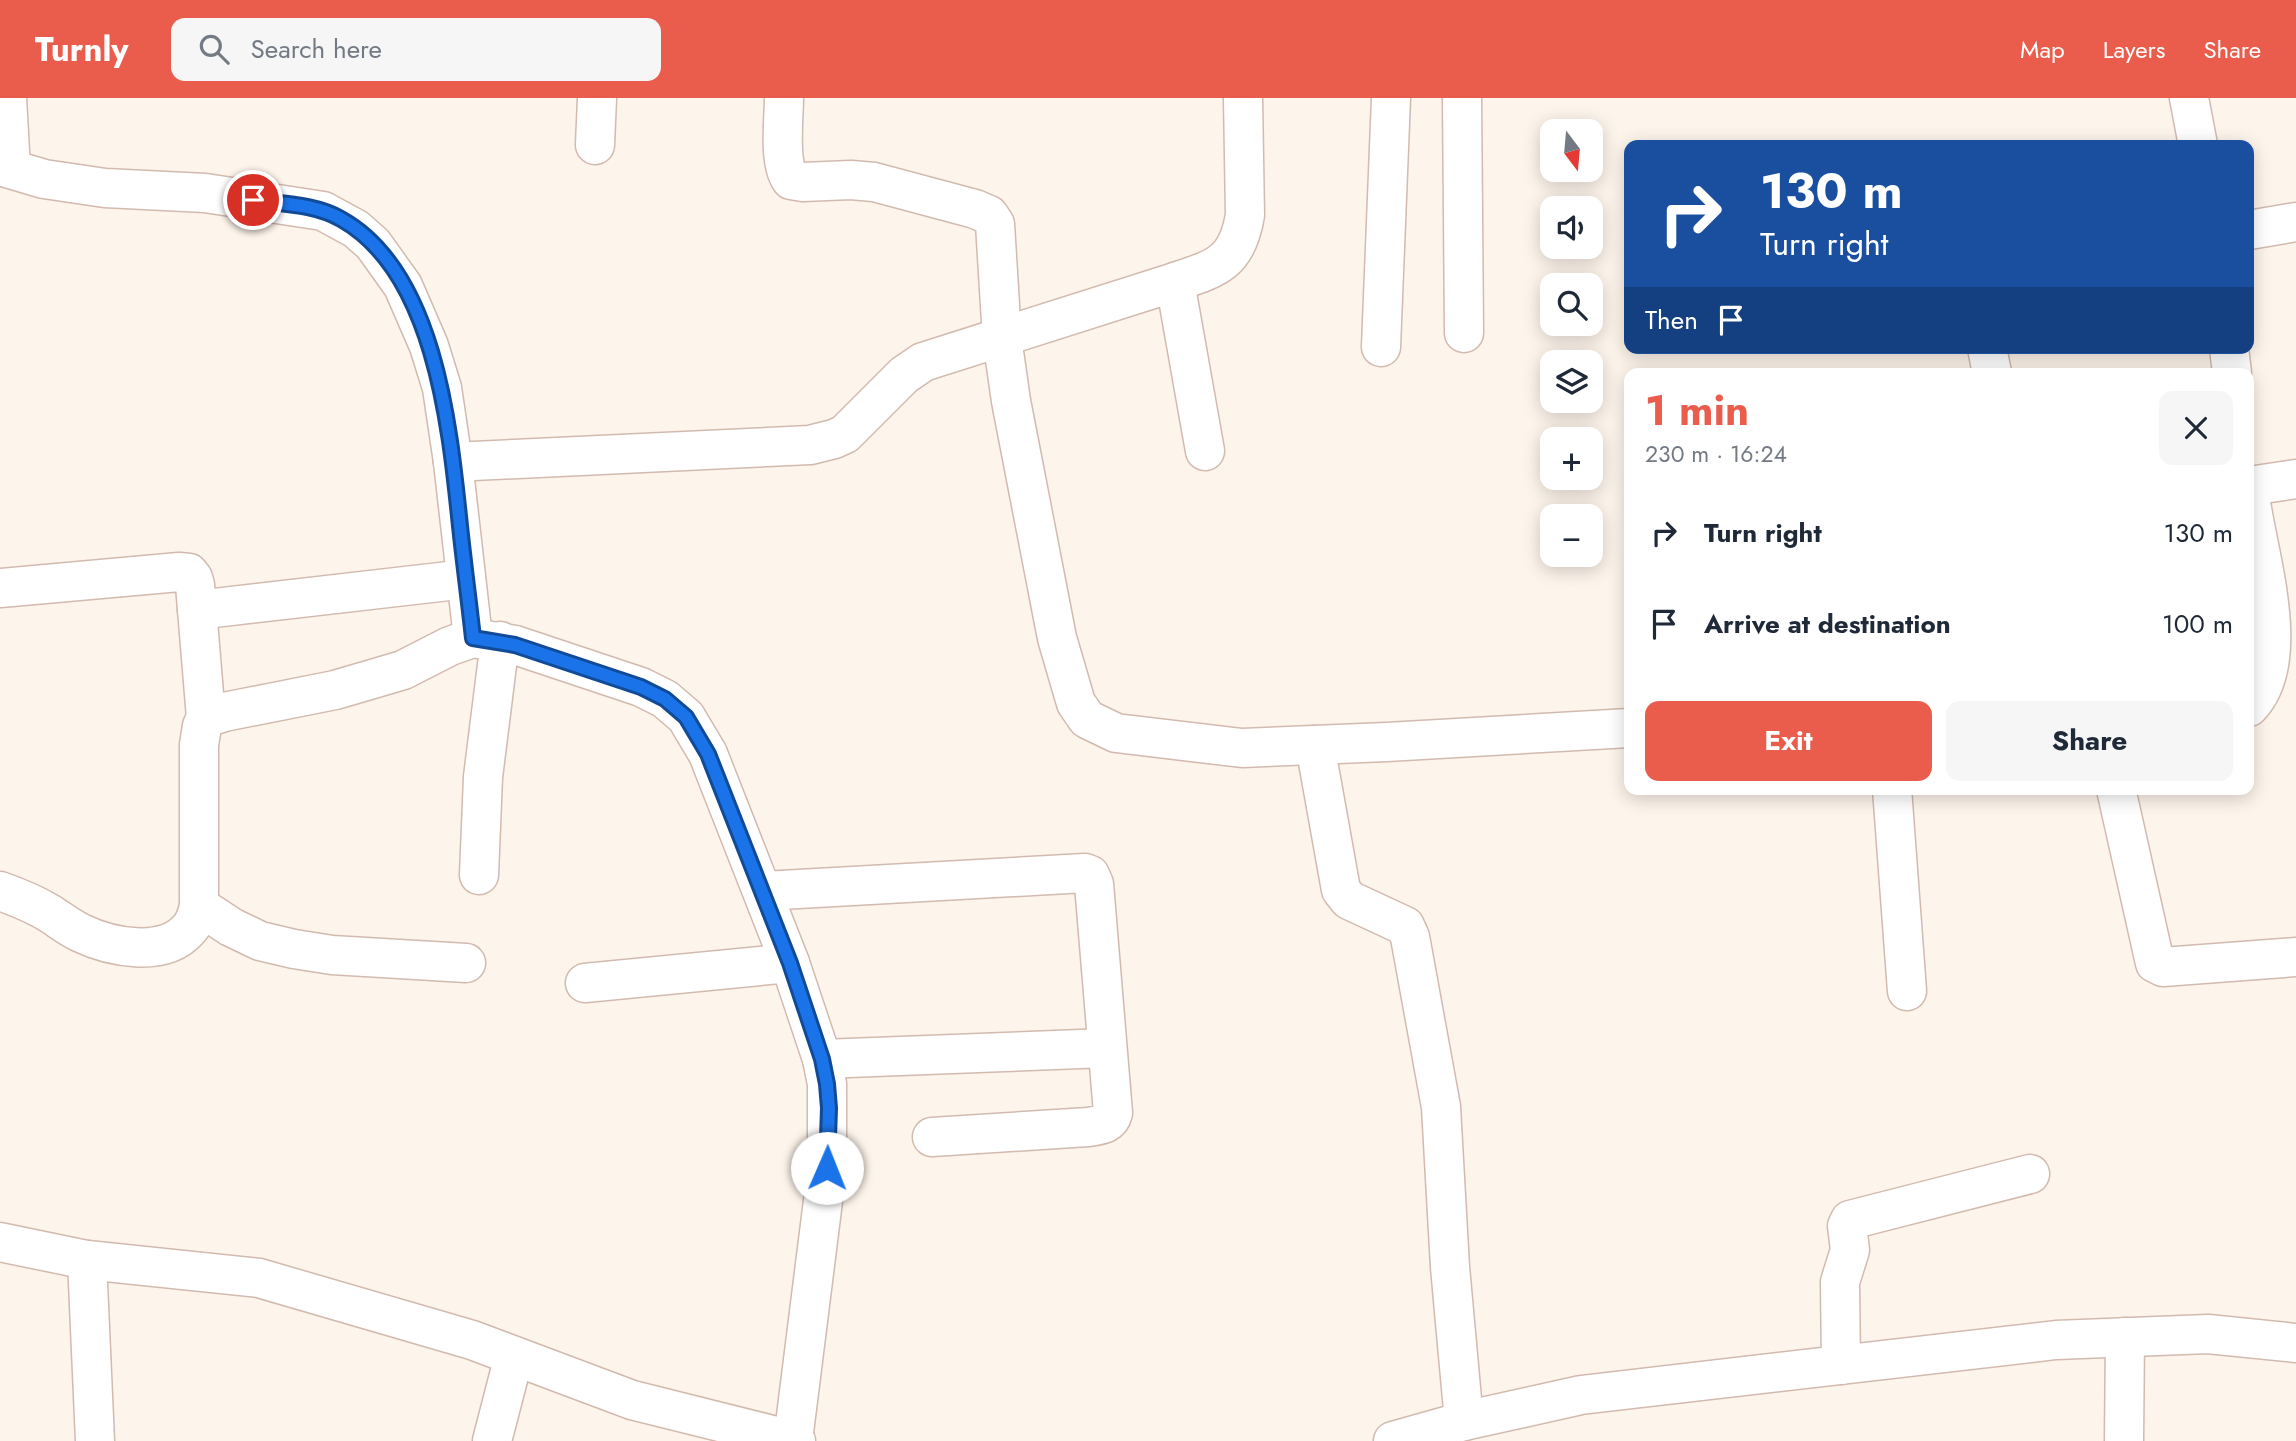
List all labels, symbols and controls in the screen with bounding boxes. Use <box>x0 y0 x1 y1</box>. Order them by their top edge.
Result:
search box <box>171 18 661 81</box>
text: Turnly <box>35 26 129 73</box>
icon: search <box>195 30 233 68</box>
text: Search here <box>251 30 382 68</box>
text: Map <box>2020 32 2065 67</box>
text: Layers <box>2103 32 2165 67</box>
text: Share <box>2203 32 2261 67</box>
north arrow <box>1540 119 1603 182</box>
map controls <box>1540 119 1603 567</box>
text: 130 m <box>1760 156 1903 226</box>
icon: right <box>1645 168 1736 259</box>
pin <box>223 170 283 230</box>
icon: arrive <box>234 181 272 219</box>
button: sound <box>1540 196 1603 259</box>
text: Turn right <box>1760 221 1889 267</box>
button: search <box>1540 273 1603 336</box>
text: Then <box>1645 301 1698 339</box>
icon: arrive <box>1712 301 1750 339</box>
button: layers <box>1540 350 1603 413</box>
text: 1 min <box>1645 380 1749 441</box>
button: close <box>2159 391 2233 465</box>
button: + <box>1540 427 1603 490</box>
text: 230 m · 16:24 <box>1645 437 1787 471</box>
button: − <box>1540 504 1603 567</box>
icon: right <box>1645 514 1683 552</box>
text: Turn right <box>1704 514 1822 552</box>
text: 130 m <box>2163 514 2233 552</box>
icon: arrive <box>1645 605 1683 643</box>
text: Arrive at destination <box>1704 605 1951 643</box>
text: 100 m <box>2162 605 2233 643</box>
button: Exit <box>1645 701 1932 781</box>
button: Share <box>1946 701 2233 781</box>
position arrow <box>790 1131 864 1205</box>

